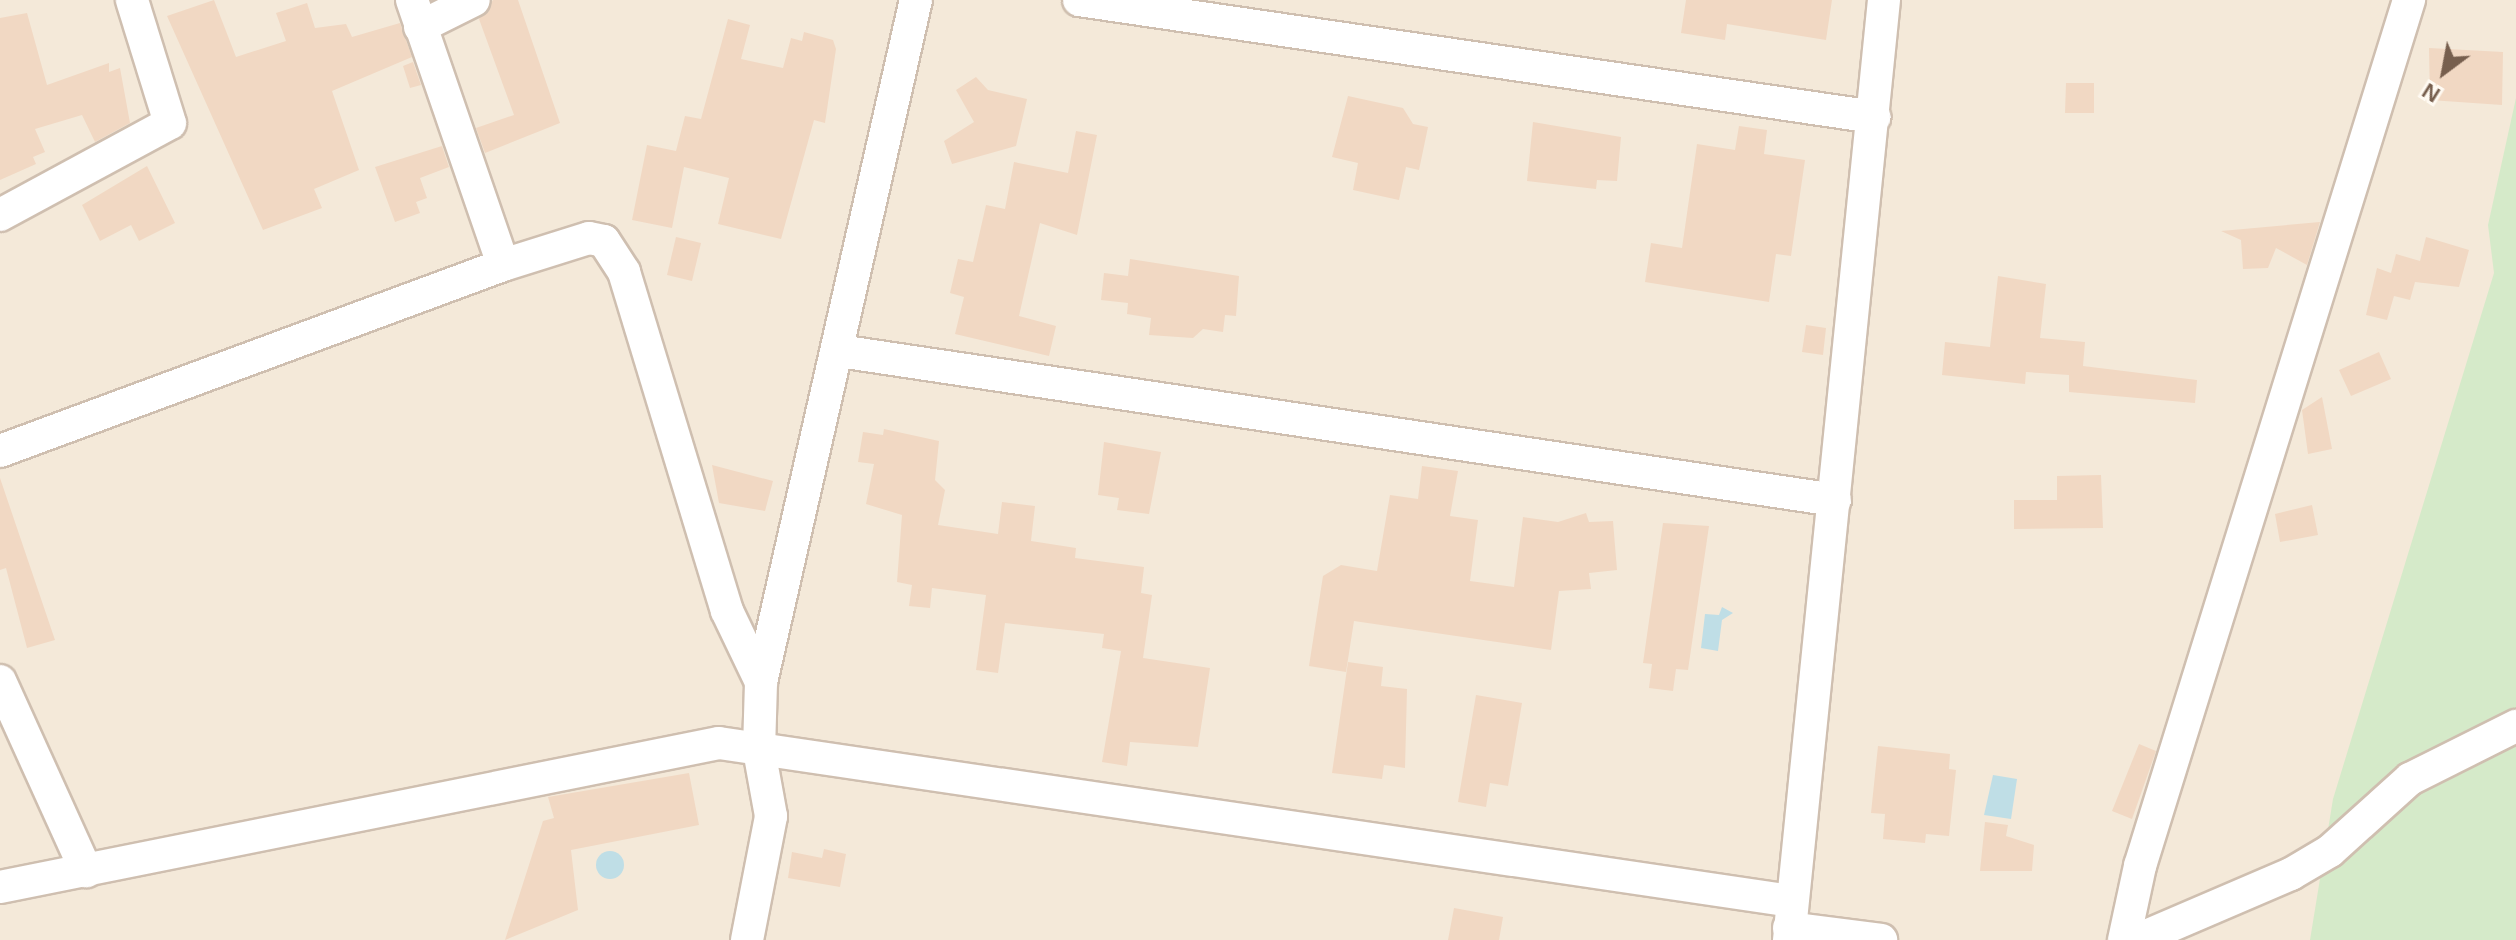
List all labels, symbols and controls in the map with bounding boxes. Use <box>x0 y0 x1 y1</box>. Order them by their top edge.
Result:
north arrow <box>2404 32 2484 112</box>
text: N <box>2418 78 2444 108</box>

